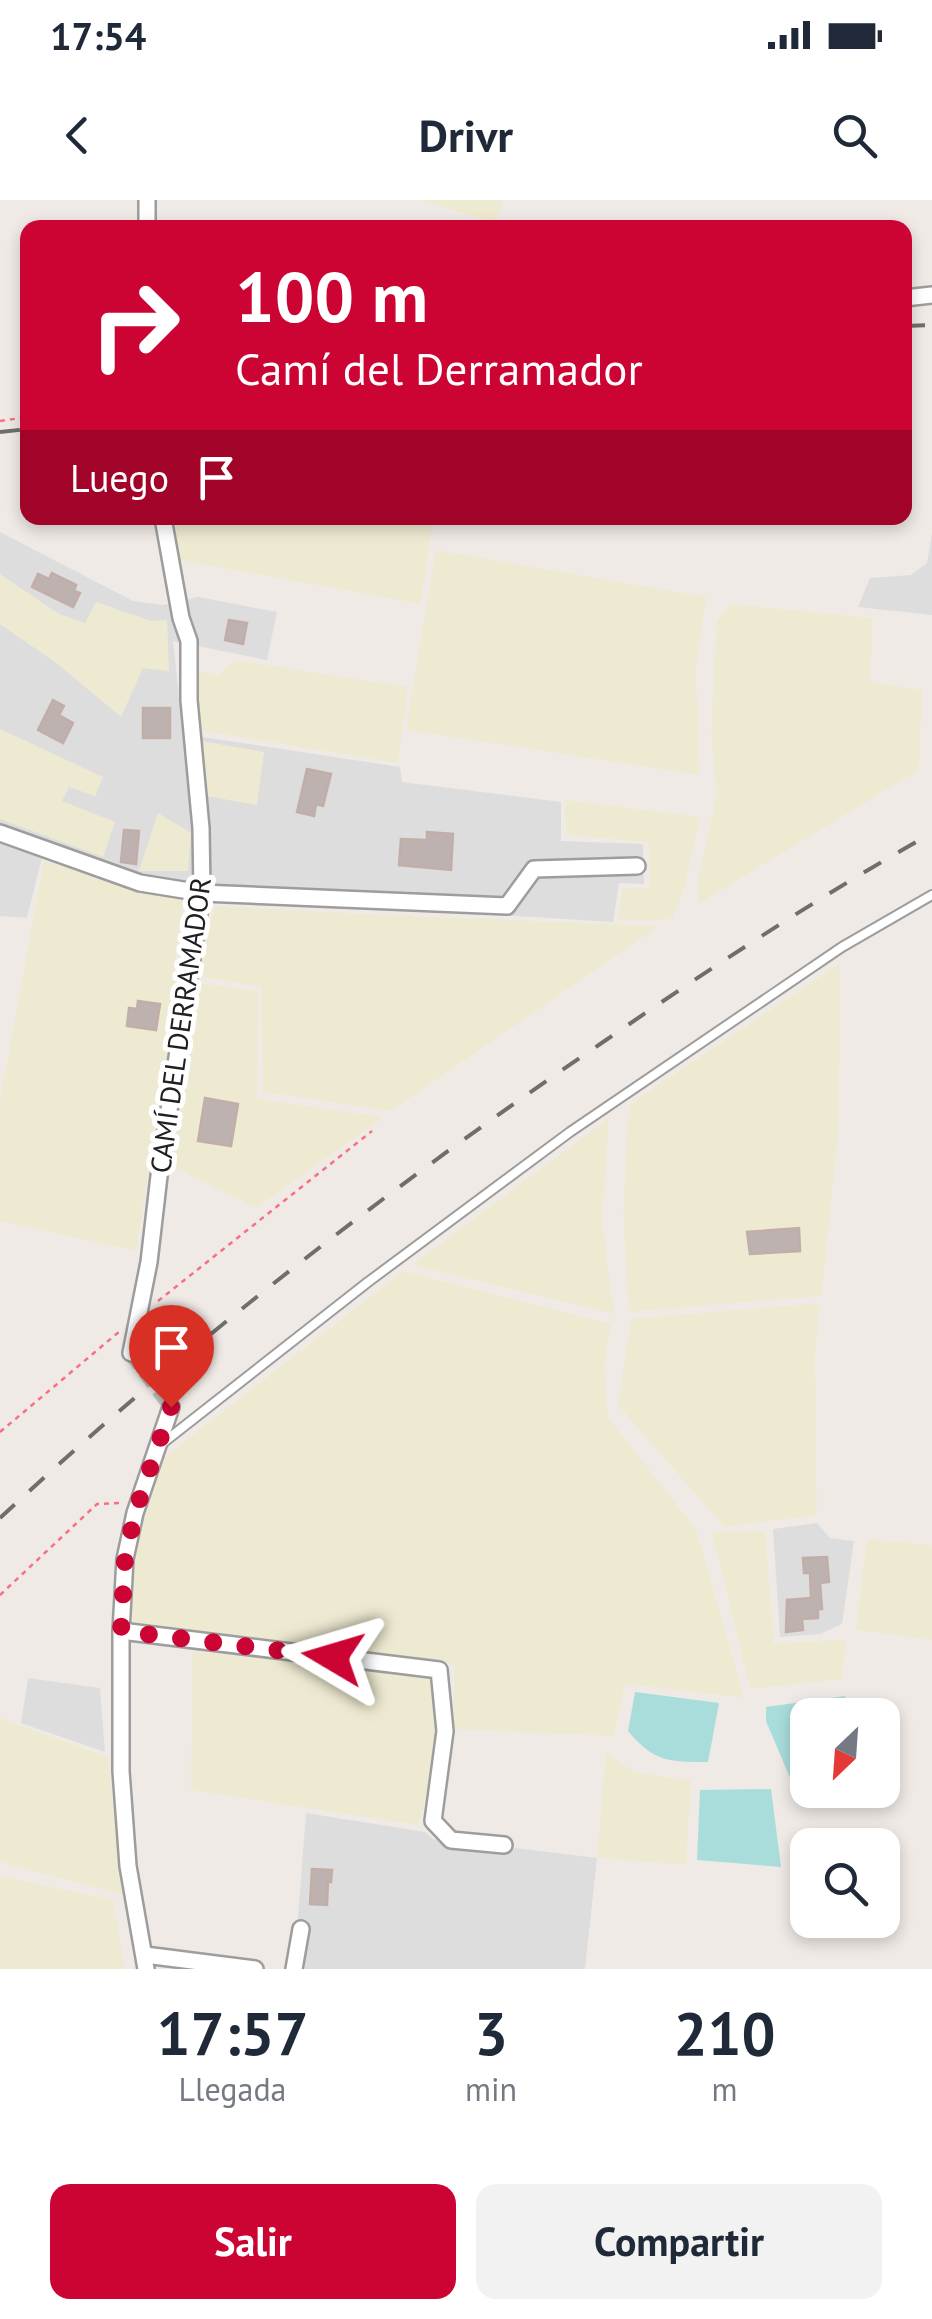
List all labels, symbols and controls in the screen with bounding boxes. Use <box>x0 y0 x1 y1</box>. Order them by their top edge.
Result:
text: 17:54 <box>50 11 146 60</box>
text: Drivr <box>419 106 513 164</box>
icon: back <box>50 108 105 163</box>
icon: search <box>827 108 882 163</box>
text: 100 m <box>235 251 428 341</box>
icon: right <box>70 260 200 390</box>
text: Camí del Derramador <box>235 339 643 397</box>
icon: arrive <box>189 450 244 505</box>
text: Luego <box>70 453 169 502</box>
street label: CAMÍ DEL DERRAMADOR <box>141 875 219 1175</box>
pin <box>129 1305 214 1408</box>
icon: arrive <box>144 1320 199 1375</box>
position arrow <box>281 1605 385 1709</box>
north arrow <box>790 1698 900 1808</box>
map controls <box>790 1698 900 1938</box>
button: search <box>790 1828 900 1938</box>
text: 17:57 <box>156 1994 309 2072</box>
text: 3 <box>474 1994 508 2072</box>
text: 210 <box>674 1994 776 2072</box>
text: Llegada <box>179 2068 286 2110</box>
text: min <box>465 2068 517 2110</box>
text: m <box>712 2068 738 2110</box>
button: Salir <box>50 2184 456 2299</box>
button: Compartir <box>476 2184 882 2299</box>

